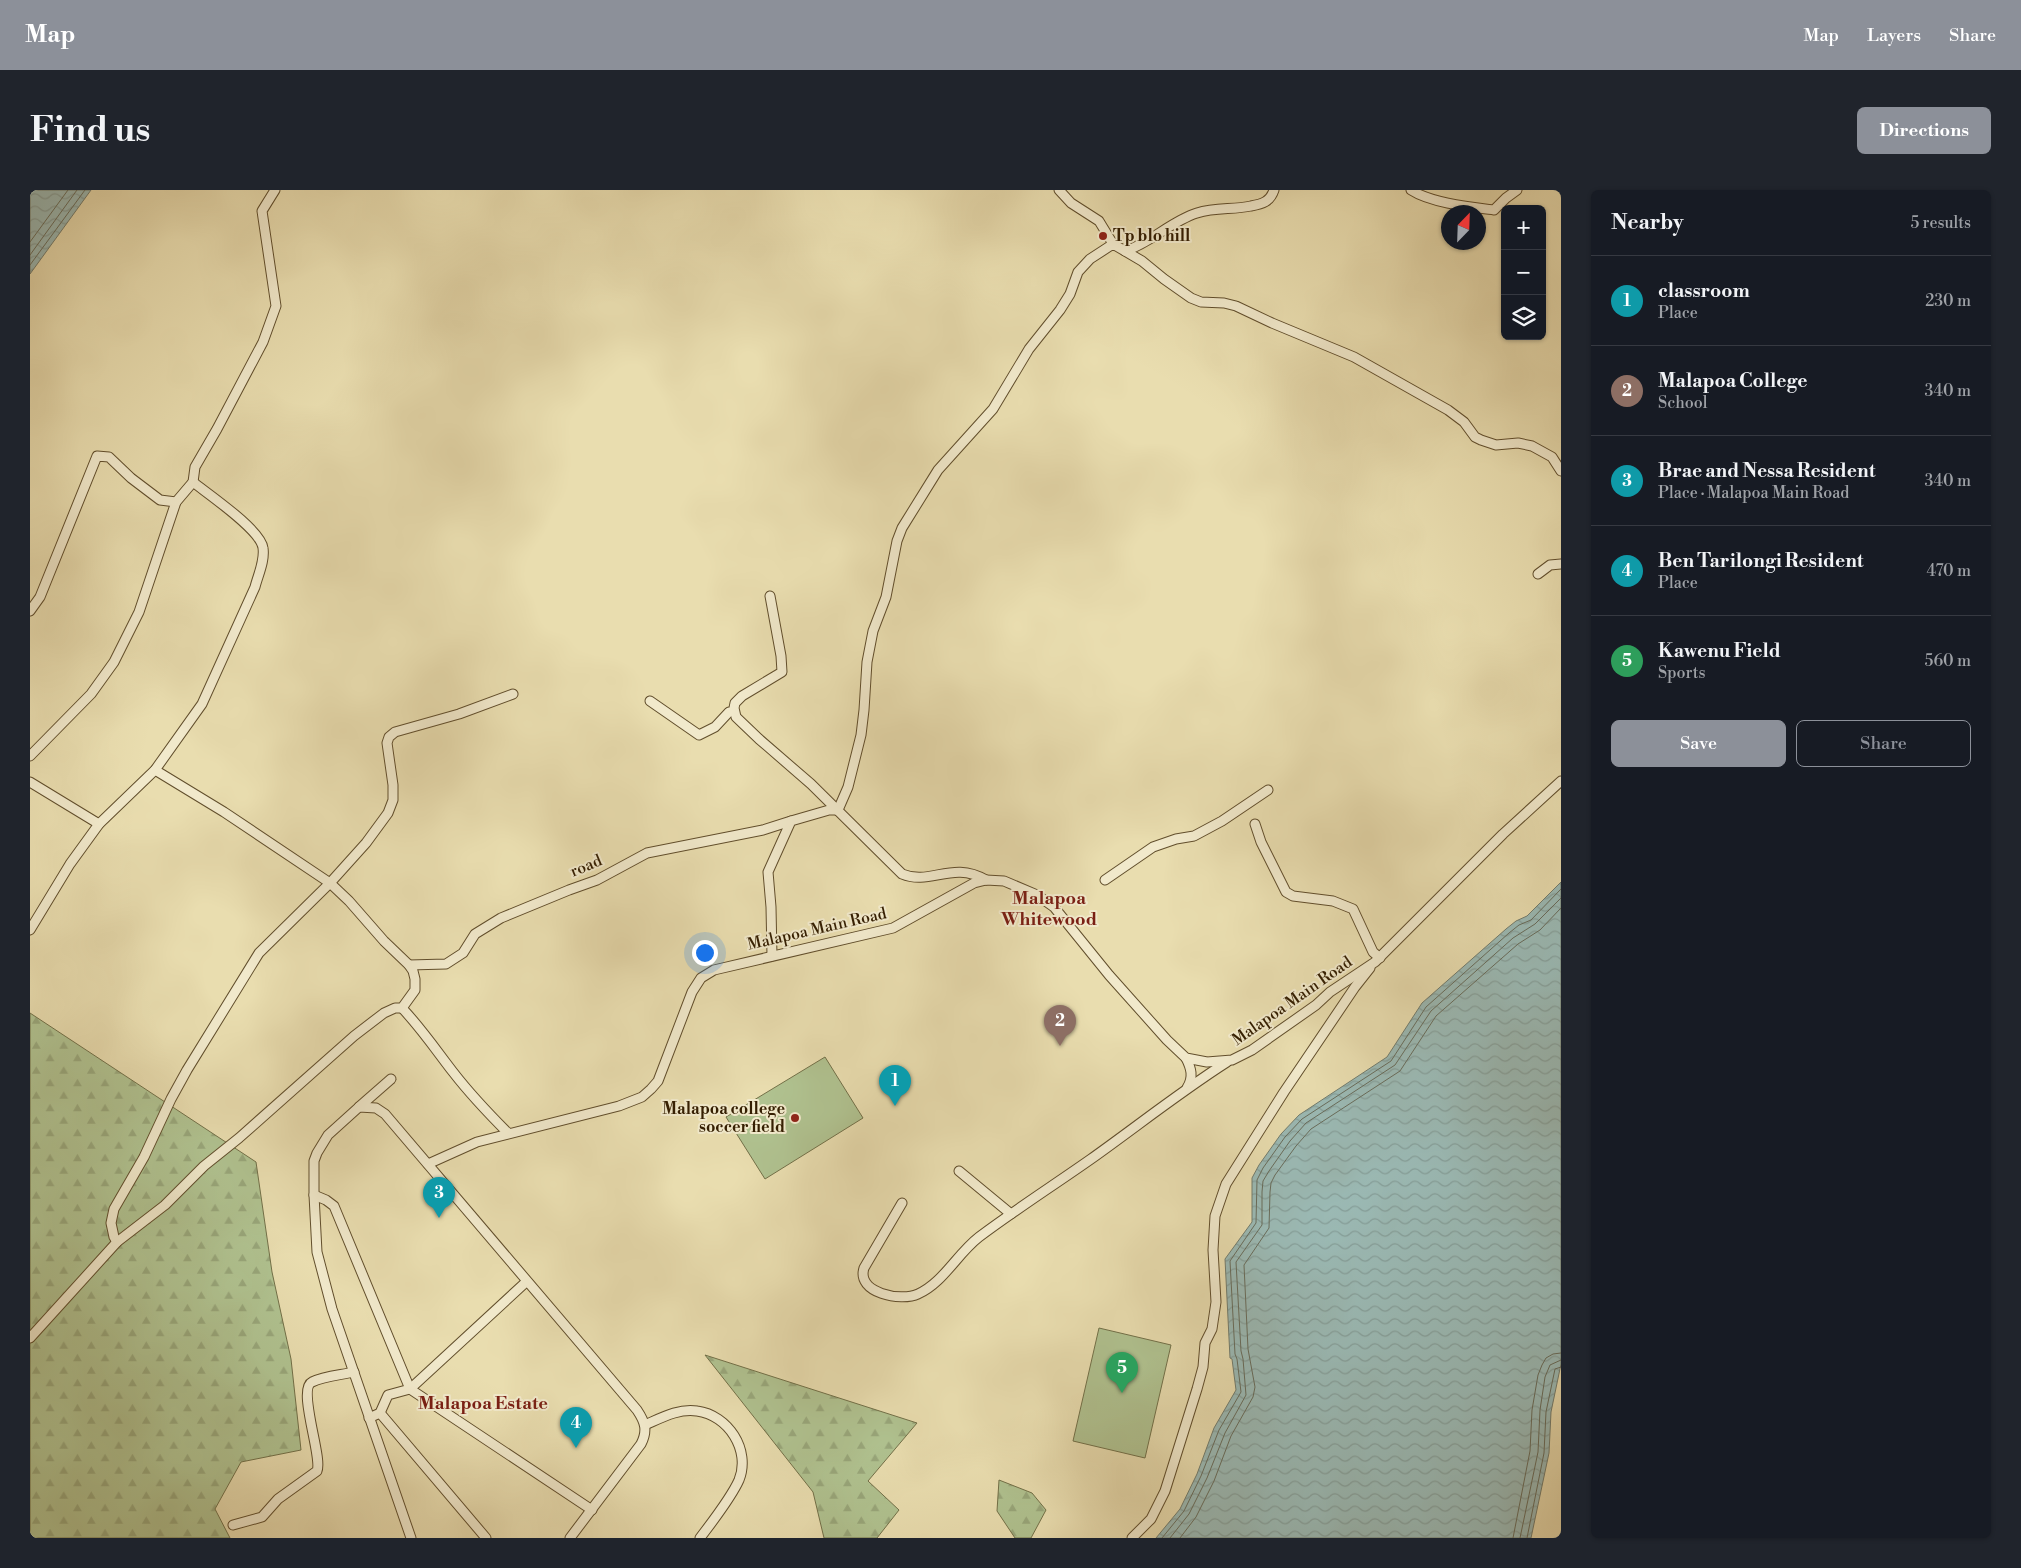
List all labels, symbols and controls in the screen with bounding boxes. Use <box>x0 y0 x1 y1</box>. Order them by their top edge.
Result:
text: Map <box>25 20 75 50</box>
text: Map <box>1804 24 1839 47</box>
text: Layers <box>1867 24 1921 47</box>
text: Share <box>1949 24 1996 47</box>
button: Directions <box>1857 107 1991 154</box>
text: Find us <box>30 109 150 152</box>
north arrow <box>1441 205 1486 250</box>
map controls <box>1501 205 1546 340</box>
button: + <box>1501 205 1546 250</box>
text: Nearby <box>1611 210 1684 236</box>
text: 5 results <box>1910 213 1971 233</box>
place label: Tp blo hill <box>1113 226 1191 246</box>
marker: Tp blo hill <box>1097 230 1109 242</box>
button: − <box>1501 250 1546 295</box>
text: classroom <box>1658 279 1750 303</box>
text: 1 <box>1623 291 1631 311</box>
text: 230 m <box>1925 291 1971 311</box>
button: layers <box>1501 295 1546 340</box>
text: Place <box>1658 303 1698 323</box>
text: Malapoa College <box>1658 369 1807 393</box>
text: 2 <box>1622 381 1632 401</box>
text: 340 m <box>1924 381 1971 401</box>
text: School <box>1658 393 1707 413</box>
text: Brae and Nessa Resident <box>1658 459 1875 483</box>
text: 3 <box>1622 471 1632 491</box>
text: 340 m <box>1924 471 1971 491</box>
text: Place · Malapoa Main Road <box>1658 483 1849 503</box>
text: Ben Tarilongi Resident <box>1658 549 1864 573</box>
text: 4 <box>1622 561 1632 581</box>
text: 470 m <box>1927 561 1971 581</box>
text: Place <box>1658 573 1698 593</box>
text: Kawenu Field <box>1658 639 1781 663</box>
text: 5 <box>1622 651 1632 671</box>
text: 560 m <box>1925 651 1971 671</box>
text: Sports <box>1658 663 1705 683</box>
button: Save <box>1611 720 1786 767</box>
button: Share <box>1796 720 1971 767</box>
street label: road <box>567 850 605 882</box>
district label: Malapoa Whitewood <box>1000 887 1097 931</box>
street label: Malapoa Main Road <box>745 903 889 955</box>
your location <box>692 940 718 966</box>
street label: Malapoa Main Road <box>1228 952 1356 1050</box>
pin: 2 <box>1044 1005 1076 1046</box>
pin: 1 <box>879 1065 911 1106</box>
place label: Malapoa college soccer field <box>662 1099 785 1137</box>
marker: Malapoa college soccer field <box>789 1112 801 1124</box>
pin: 3 <box>423 1177 455 1218</box>
pin: 5 <box>1106 1352 1138 1393</box>
district label: Malapoa Estate <box>418 1392 548 1415</box>
pin: 4 <box>560 1407 592 1448</box>

